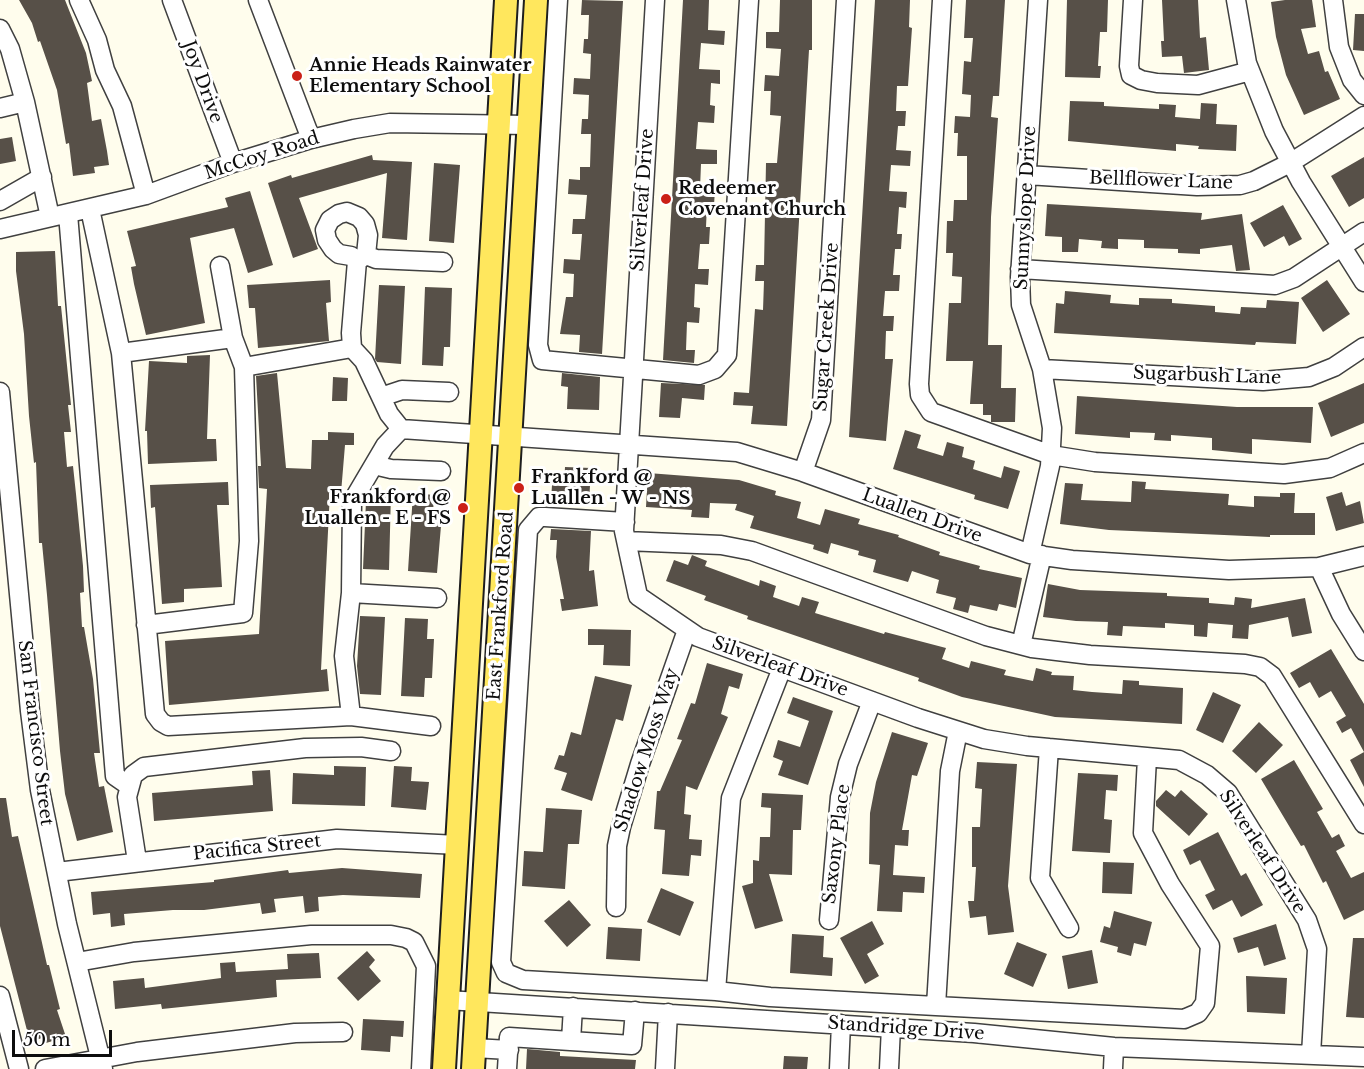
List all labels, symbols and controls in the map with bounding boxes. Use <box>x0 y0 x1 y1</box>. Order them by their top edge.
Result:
street label: Joy Drive <box>177 38 227 126</box>
place label: Annie Heads Rainwater Elementary School <box>309 55 531 98</box>
marker: Annie Heads Rainwater Elementary School <box>290 69 304 83</box>
street label: Sunnyslope Drive <box>1011 125 1041 291</box>
street label: McCoy Road <box>202 127 322 185</box>
street label: Silverleaf Drive <box>627 128 659 272</box>
street label: Bellflower Lane <box>1089 168 1233 194</box>
place label: Redeemer Covenant Church <box>678 178 846 220</box>
marker: Redeemer Covenant Church <box>659 192 673 206</box>
street label: Sugar Creek Drive <box>810 242 844 412</box>
street label: Sugarbush Lane <box>1132 363 1282 389</box>
place label: Frankford @ Luallen - W - NS <box>531 467 690 510</box>
marker: Frankford @ Luallen - W - NS <box>512 481 526 495</box>
street label: Luallen Drive <box>859 484 985 548</box>
place label: Frankford @ Luallen - E - FS <box>304 487 451 530</box>
marker: Frankford @ Luallen - E - FS <box>456 501 470 515</box>
street label: East Frankford Road <box>484 511 518 701</box>
street label: Silverleaf Drive <box>709 632 851 702</box>
street label: San Francisco Street <box>13 639 57 827</box>
street label: Shadow Moss Way <box>610 665 684 835</box>
street label: Saxony Place <box>819 783 855 905</box>
street label: Silverleaf Drive <box>1214 786 1310 918</box>
street label: Pacifica Street <box>192 831 322 865</box>
street label: Standridge Drive <box>827 1013 985 1045</box>
scale bar <box>15 1018 116 1056</box>
text: 50 m <box>23 1029 71 1051</box>

